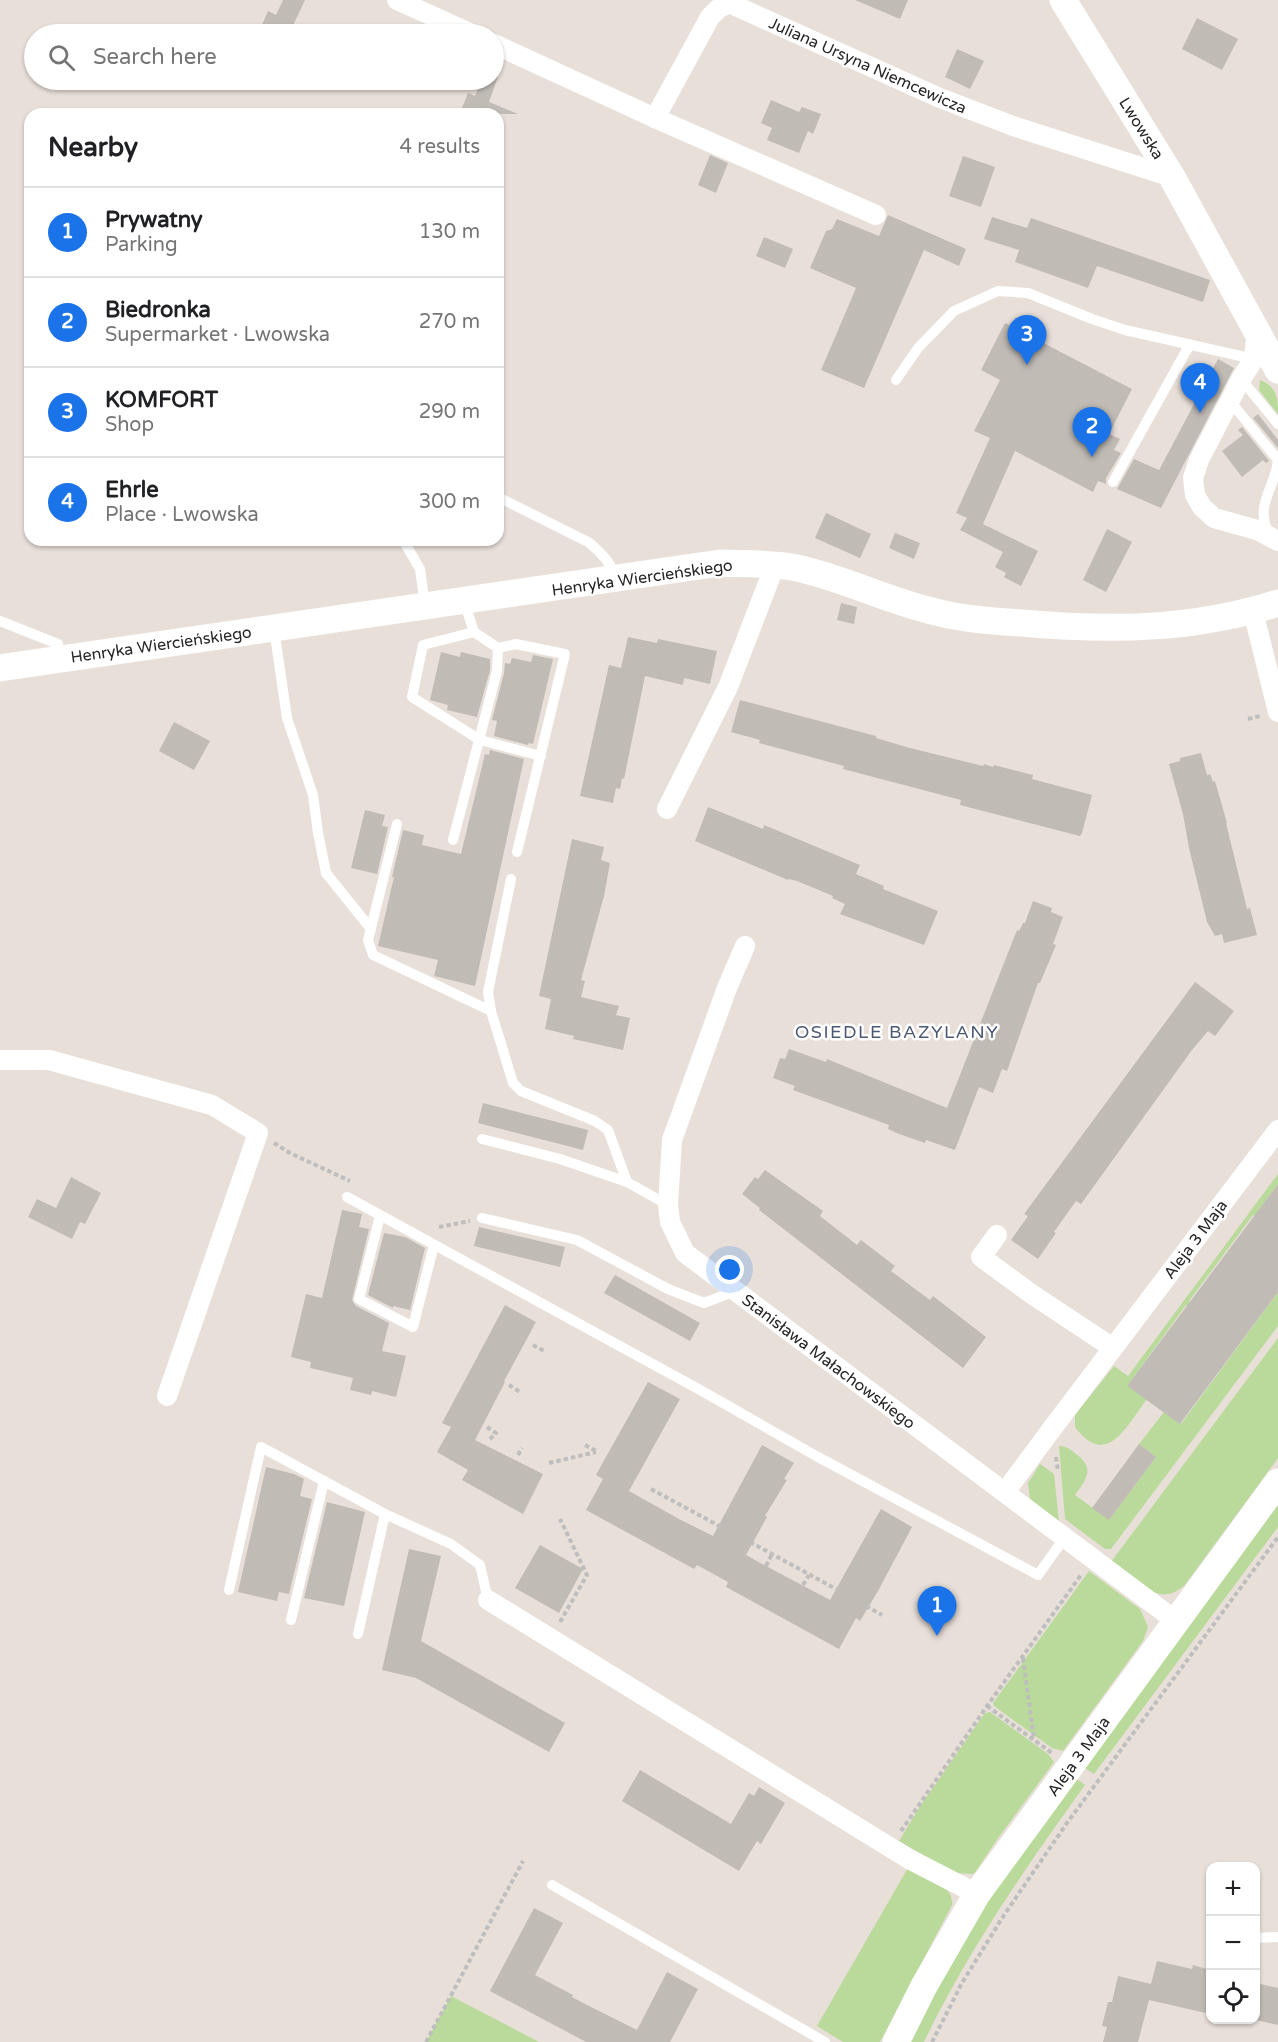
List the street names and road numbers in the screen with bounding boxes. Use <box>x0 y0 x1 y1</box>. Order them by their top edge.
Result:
street label: Juliana Ursyna Niemcewicza <box>766 13 969 119</box>
street label: Lwowska <box>1114 94 1168 163</box>
street label: Henryka Wiercieńskiego <box>550 555 734 601</box>
street label: Henryka Wiercieńskiego <box>69 622 253 668</box>
street label: Aleja 3 Maja <box>1160 1196 1232 1283</box>
street label: Stanisława Małachowskiego <box>738 1290 919 1434</box>
street label: Aleja 3 Maja <box>1043 1713 1114 1800</box>

